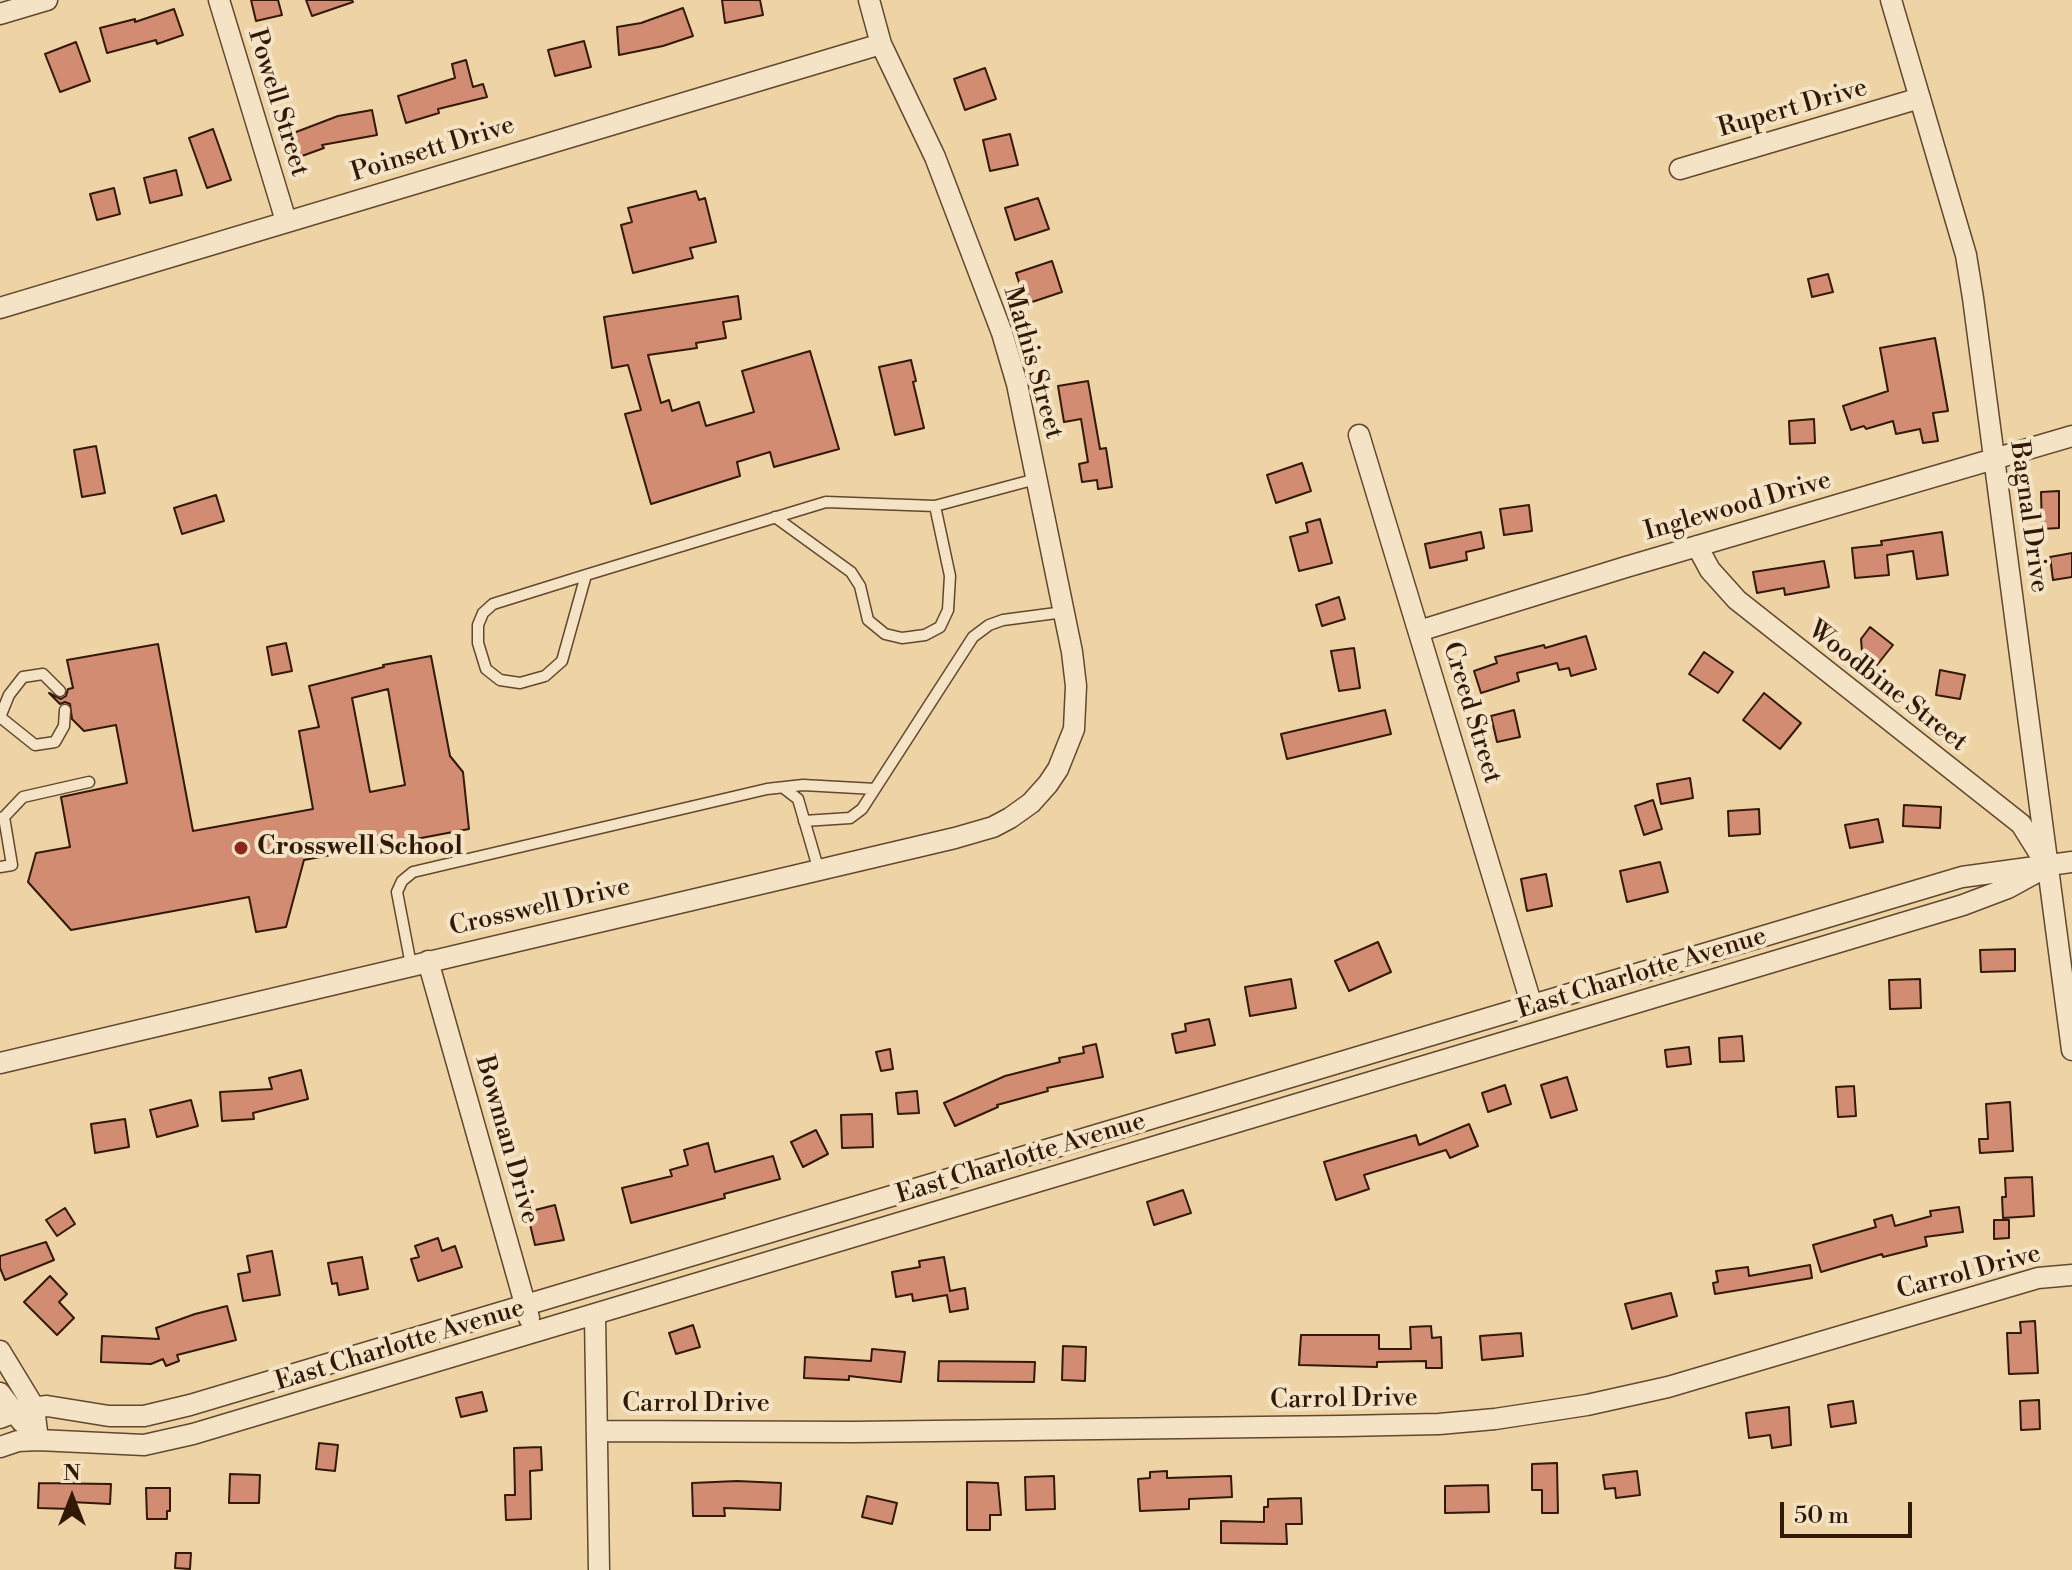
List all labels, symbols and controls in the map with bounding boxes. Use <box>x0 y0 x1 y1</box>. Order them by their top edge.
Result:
street label: Powell Street <box>240 26 314 180</box>
street label: Rupert Drive <box>1715 73 1871 145</box>
street label: Poinsett Drive <box>348 110 518 190</box>
street label: Mathis Street <box>995 283 1069 443</box>
street label: Bagnal Drive <box>2002 439 2054 595</box>
street label: Inglewood Drive <box>1641 465 1835 549</box>
street label: Woodbine Street <box>1801 615 1973 759</box>
street label: Creed Street <box>1435 639 1507 787</box>
place label: Crosswell School <box>257 832 463 864</box>
marker: Crosswell School <box>232 839 250 857</box>
street label: Crosswell Drive <box>447 872 633 944</box>
street label: East Charlotte Avenue <box>1514 921 1770 1027</box>
street label: Bowman Drive <box>467 1052 545 1228</box>
street label: East Charlotte Avenue <box>893 1106 1149 1212</box>
street label: Carrol Drive <box>1894 1239 2044 1307</box>
street label: East Charlotte Avenue <box>272 1293 528 1399</box>
street label: Carrol Drive <box>1270 1383 1418 1417</box>
street label: Carrol Drive <box>622 1389 770 1421</box>
north arrow <box>32 1458 112 1538</box>
text: N <box>63 1460 81 1487</box>
scale bar <box>1784 1486 1916 1536</box>
text: 50 m <box>1794 1501 1849 1531</box>

